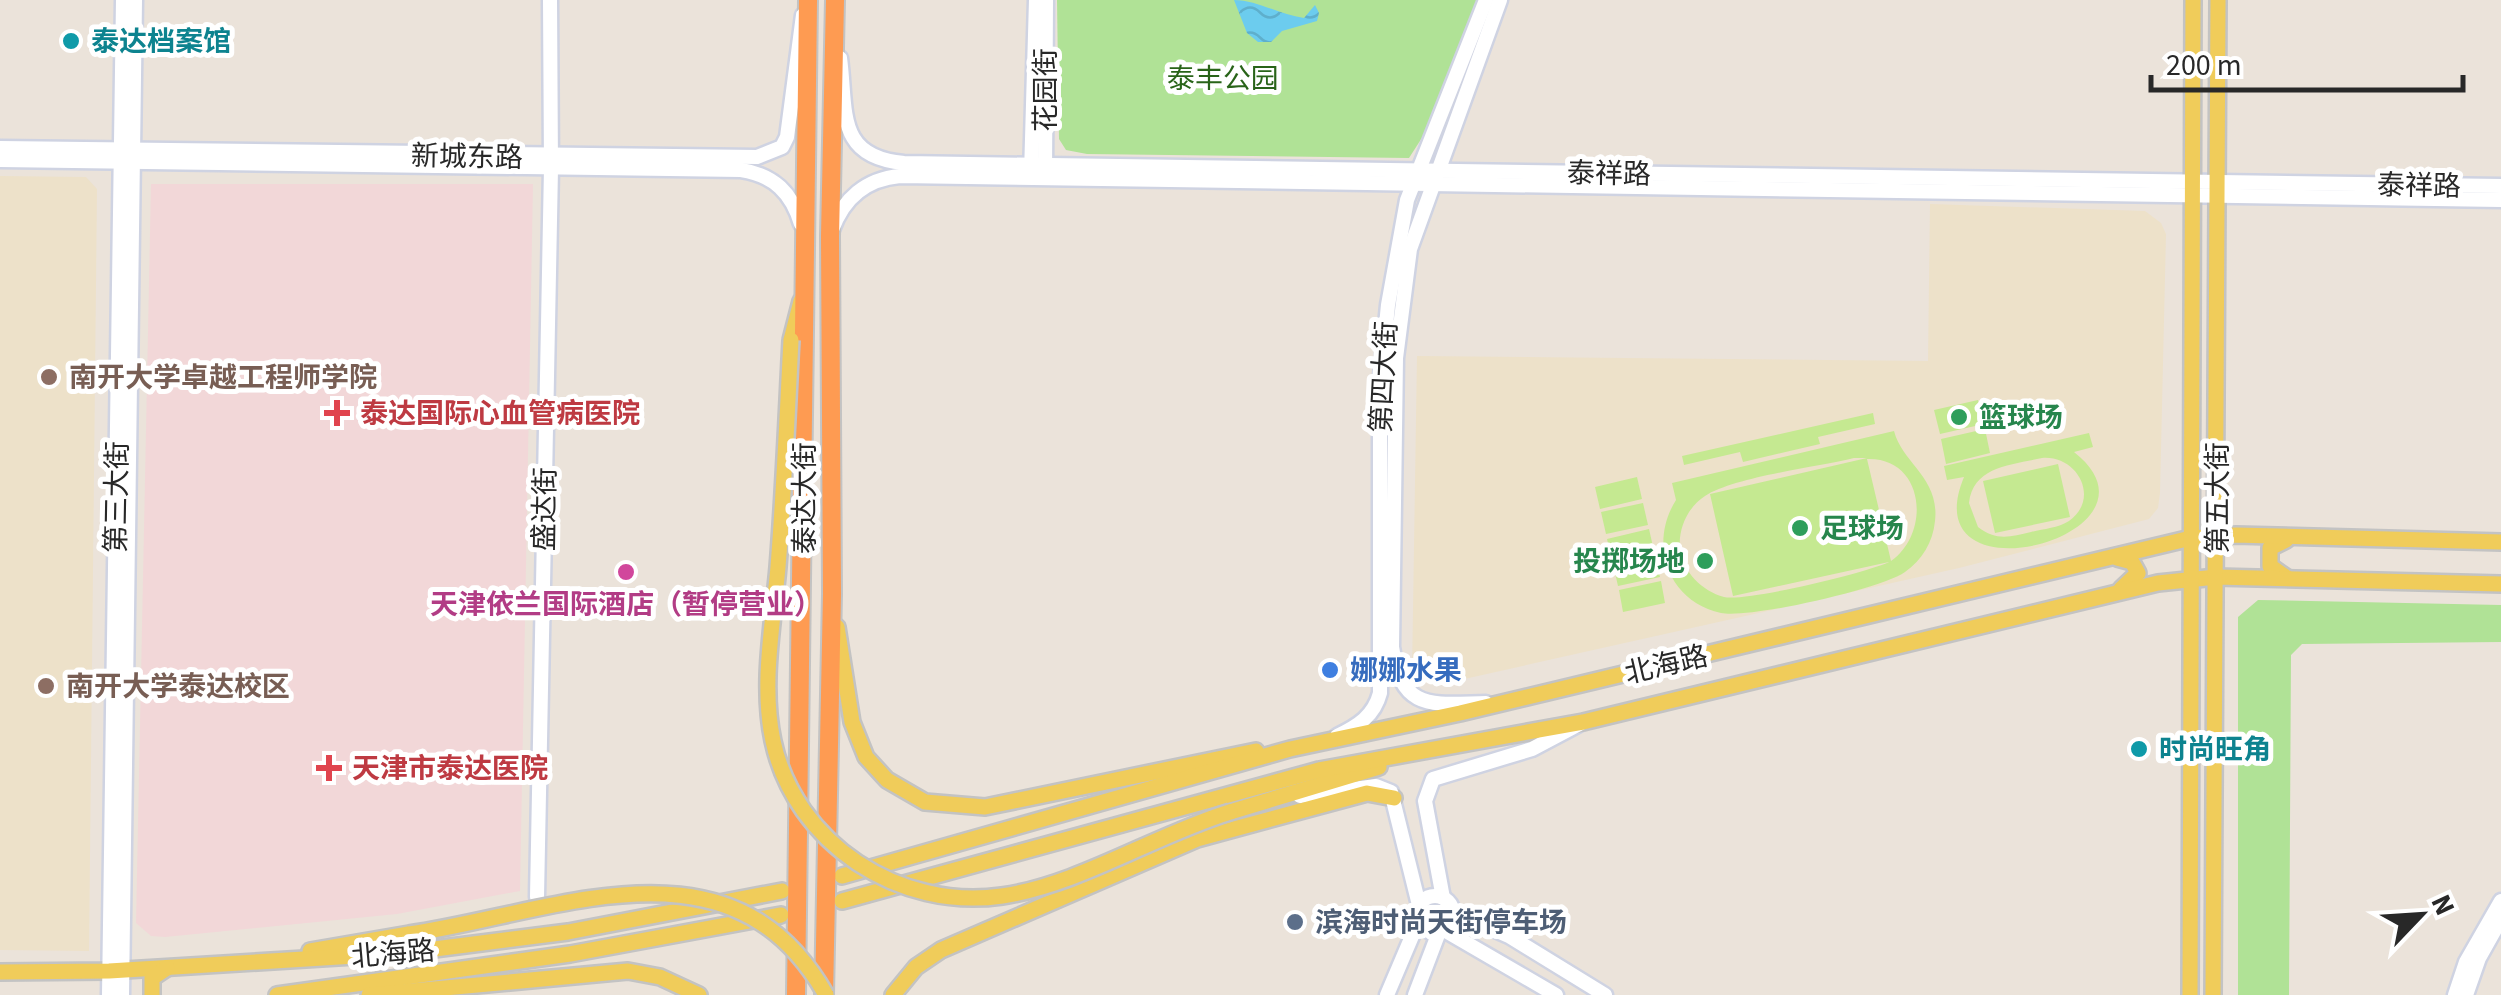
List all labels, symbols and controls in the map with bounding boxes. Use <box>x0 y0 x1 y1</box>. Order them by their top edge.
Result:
place label: 泰达档案馆 <box>91 22 231 62</box>
marker: 泰达档案馆 <box>60 30 82 52</box>
scale bar <box>2151 30 2464 92</box>
text: 200 m <box>2166 44 2242 87</box>
street label: 花园街 <box>1026 48 1066 132</box>
park label: 泰丰公园 <box>1167 59 1279 99</box>
street label: 新城东路 <box>411 136 523 178</box>
street label: 泰祥路 <box>1567 153 1651 195</box>
street label: 泰祥路 <box>2377 165 2461 207</box>
street label: 第四大街 <box>1361 320 1407 434</box>
place label: 南开大学卓越工程师学院 <box>69 358 377 398</box>
marker: 南开大学卓越工程师学院 <box>38 366 60 388</box>
place label: 泰达国际心血管病医院 <box>360 394 640 434</box>
place label: 篮球场 <box>1979 398 2063 438</box>
marker: 泰达国际心血管病医院 <box>324 400 350 426</box>
marker: 篮球场 <box>1948 406 1970 428</box>
street label: 第三大街 <box>96 441 138 553</box>
street label: 泰达大街 <box>785 442 825 554</box>
street label: 第五大街 <box>2198 442 2238 554</box>
street label: 盛达街 <box>524 467 566 551</box>
place label: 足球场 <box>1820 509 1904 549</box>
marker: 足球场 <box>1789 517 1811 539</box>
place label: 投掷场地 <box>1573 542 1685 582</box>
marker: 投掷场地 <box>1694 550 1716 572</box>
marker: 天津依兰国际酒店（暂停营业） <box>615 561 637 583</box>
place label: 天津依兰国际酒店（暂停营业） <box>430 585 822 625</box>
street label: 北海路 <box>1621 636 1712 694</box>
place label: 娜娜水果 <box>1350 651 1462 691</box>
marker: 娜娜水果 <box>1319 659 1341 681</box>
place label: 南开大学泰达校区 <box>66 667 290 707</box>
marker: 南开大学泰达校区 <box>35 675 57 697</box>
place label: 时尚旺角 <box>2159 730 2271 770</box>
marker: 时尚旺角 <box>2128 738 2150 760</box>
place label: 天津市泰达医院 <box>352 749 548 789</box>
marker: 天津市泰达医院 <box>316 755 342 781</box>
north arrow <box>2371 865 2471 965</box>
text: N <box>2421 888 2465 922</box>
place label: 滨海时尚天街停车场 <box>1315 903 1567 943</box>
marker: 滨海时尚天街停车场 <box>1284 911 1306 933</box>
street label: 北海路 <box>349 930 437 978</box>

